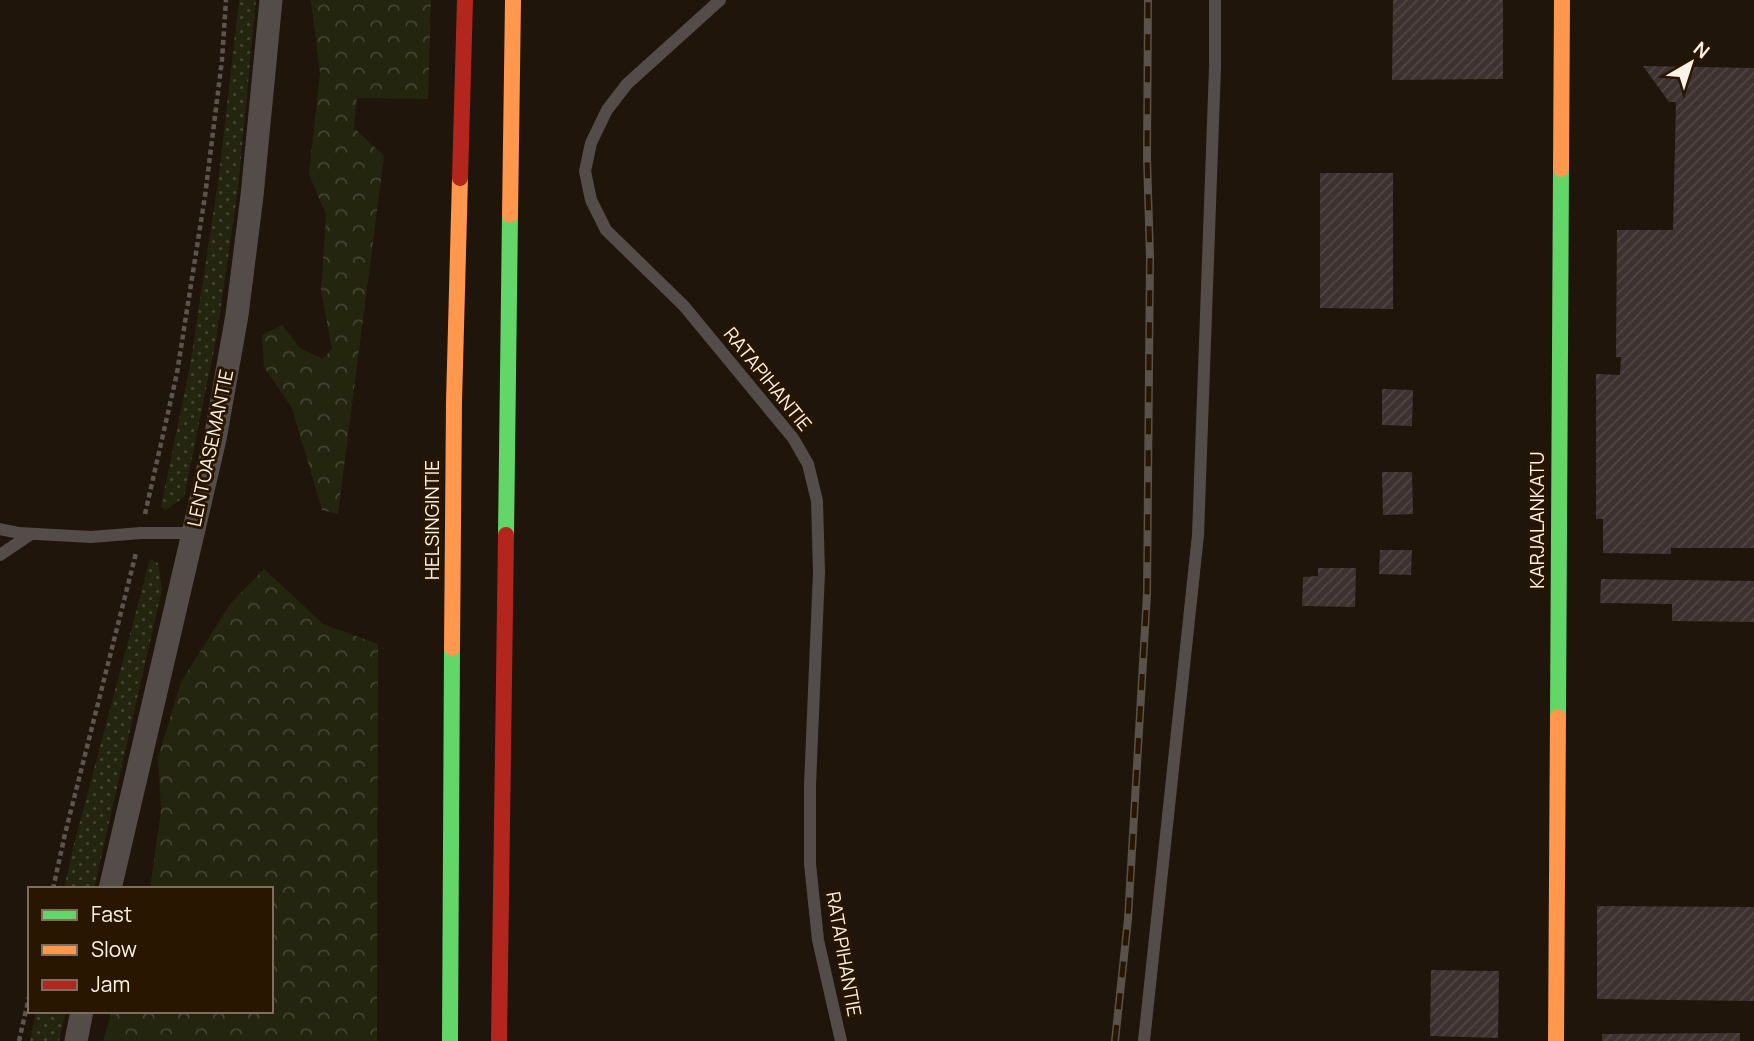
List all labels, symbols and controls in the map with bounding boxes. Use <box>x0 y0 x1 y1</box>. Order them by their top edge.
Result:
north arrow <box>1656 28 1726 98</box>
text: N <box>1688 35 1715 64</box>
street label: RATAPIHANTIE <box>718 322 818 436</box>
street label: LENTOASEMANTIE <box>181 367 239 529</box>
street label: KARJALANKATU <box>1524 451 1550 589</box>
street label: HELSINGINTIE <box>419 460 445 580</box>
legend <box>28 887 273 1013</box>
street label: RATAPIHANTIE <box>820 889 868 1019</box>
text: Fast <box>91 900 132 928</box>
text: Slow <box>91 935 137 963</box>
text: Jam <box>91 970 130 998</box>

